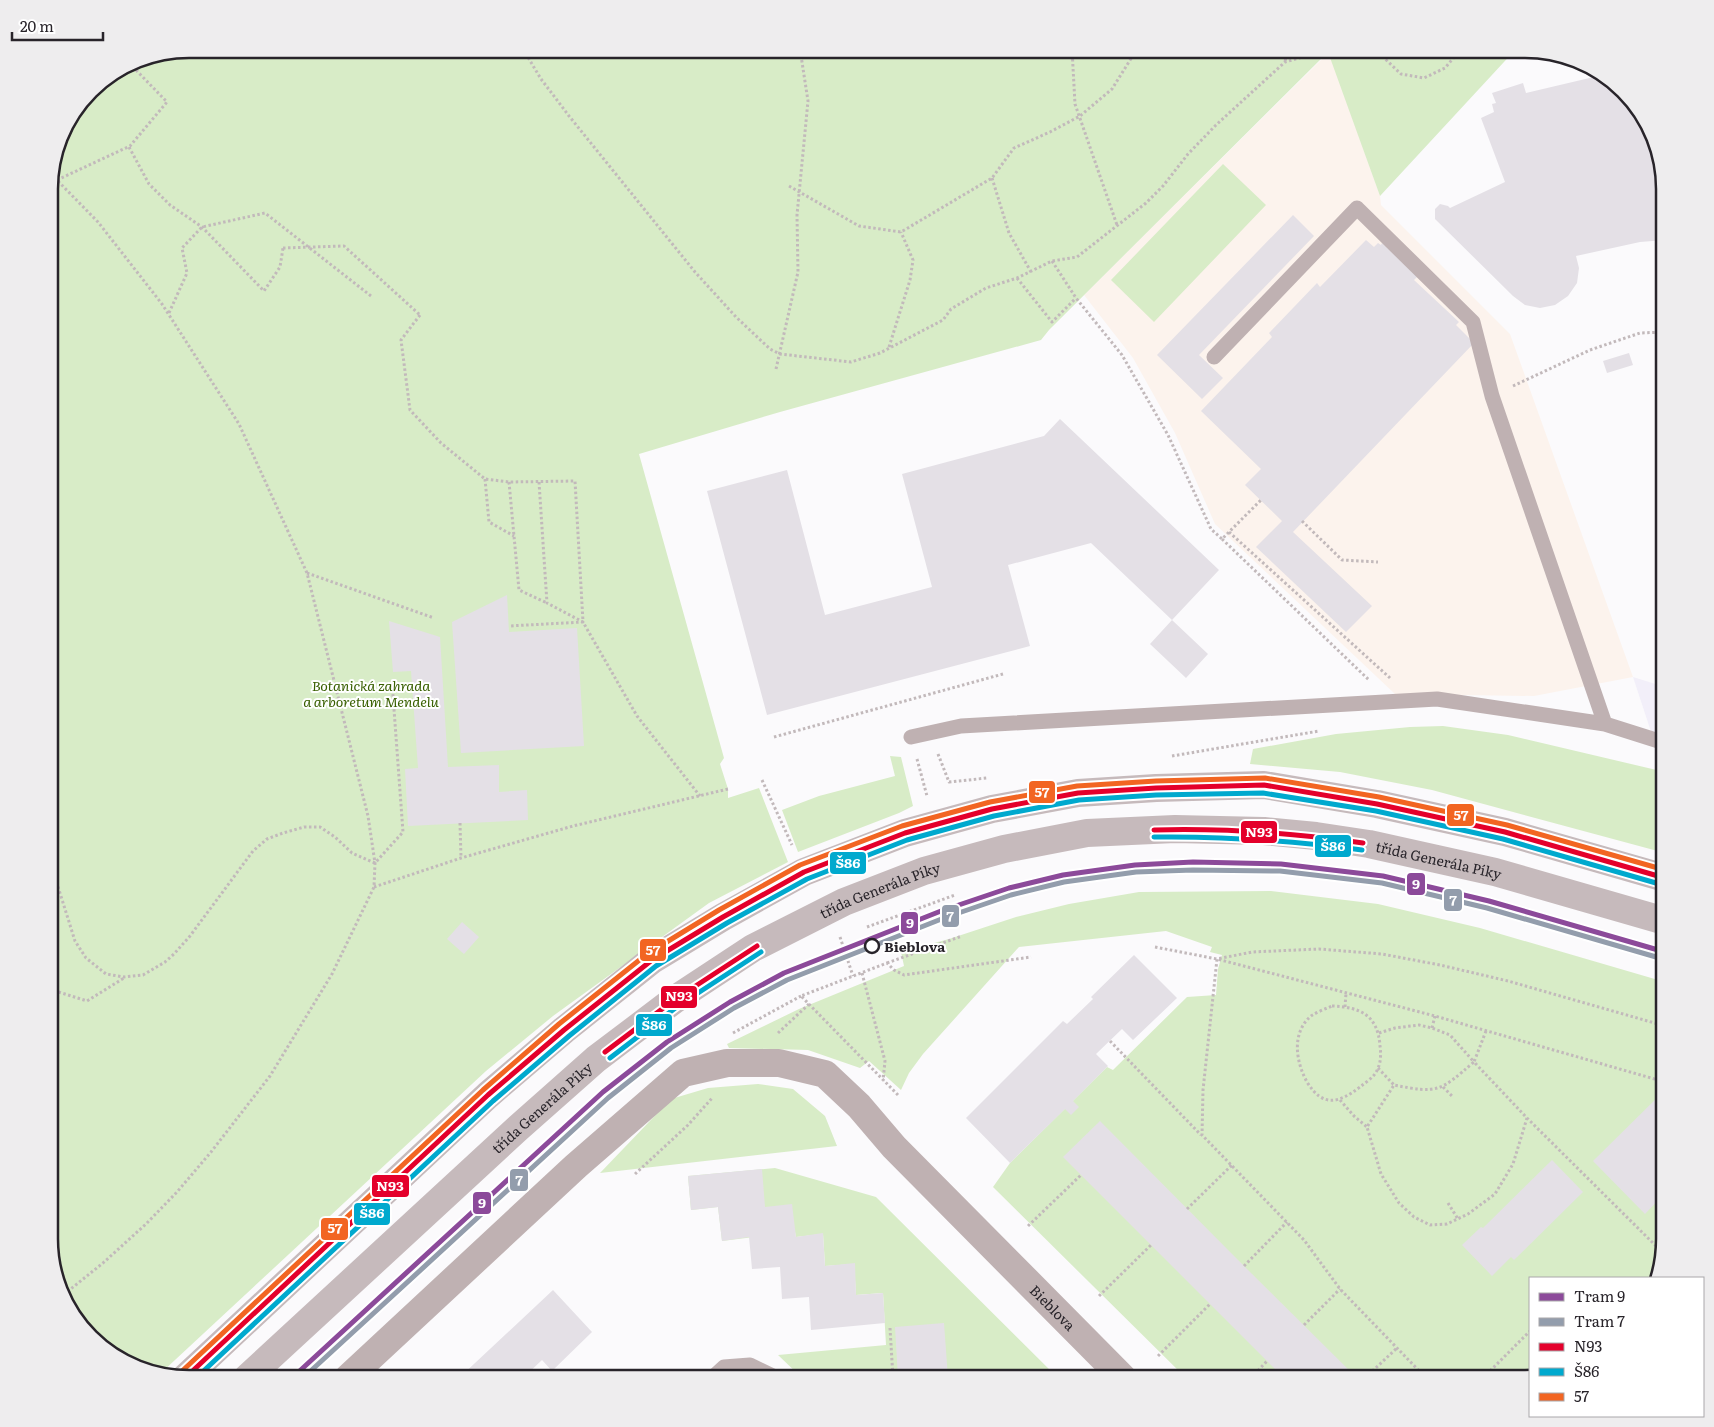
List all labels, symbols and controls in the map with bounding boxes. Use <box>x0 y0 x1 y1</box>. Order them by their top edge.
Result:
scale bar <box>12 10 104 42</box>
text: 20 m <box>20 14 54 37</box>
park label: Botanická zahrada a arboretum Mendelu <box>303 675 440 711</box>
line badge: 57 <box>1028 780 1056 804</box>
text: 57 <box>1035 781 1050 801</box>
line badge: 57 <box>1446 803 1475 827</box>
text: 57 <box>1454 804 1469 824</box>
line badge: N93 <box>1240 820 1278 844</box>
text: N93 <box>1245 821 1273 841</box>
line badge: Š86 <box>1314 834 1352 858</box>
text: Š86 <box>1320 835 1346 855</box>
street label: třída Generála Píky <box>1374 836 1505 884</box>
line badge: Š86 <box>829 851 867 875</box>
text: Š86 <box>835 852 861 872</box>
street label: třída Generála Píky <box>816 857 943 923</box>
line badge: 9 <box>1406 872 1426 896</box>
text: 9 <box>1412 873 1420 893</box>
line badge: 7 <box>1443 888 1463 912</box>
text: 7 <box>1449 889 1457 909</box>
line badge: 7 <box>941 904 960 928</box>
text: 7 <box>946 905 954 925</box>
line badge: 9 <box>900 911 919 935</box>
text: 9 <box>906 912 914 932</box>
place label: Bieblova <box>884 936 946 956</box>
line badge: 57 <box>639 938 667 962</box>
marker: Bieblova <box>864 938 880 954</box>
text: 57 <box>646 939 661 959</box>
line badge: N93 <box>660 985 698 1009</box>
text: N93 <box>665 985 693 1005</box>
line badge: Š86 <box>635 1013 673 1037</box>
text: Š86 <box>641 1014 667 1034</box>
street label: třída Generála Píky <box>487 1057 597 1158</box>
line badge: 7 <box>509 1168 529 1192</box>
text: 7 <box>515 1169 523 1189</box>
line badge: N93 <box>371 1174 410 1198</box>
text: N93 <box>376 1175 404 1195</box>
line badge: 9 <box>472 1191 492 1215</box>
text: 9 <box>478 1192 486 1212</box>
line badge: Š86 <box>353 1202 391 1226</box>
text: Š86 <box>359 1202 385 1222</box>
line badge: 57 <box>320 1217 349 1241</box>
text: 57 <box>328 1217 343 1237</box>
legend <box>1529 1277 1704 1417</box>
street label: Bieblova <box>1026 1280 1081 1335</box>
text: Tram 9 <box>1574 1284 1625 1307</box>
text: Tram 7 <box>1574 1309 1625 1332</box>
text: N93 <box>1574 1334 1603 1357</box>
text: Š86 <box>1574 1359 1599 1382</box>
text: 57 <box>1574 1384 1590 1407</box>

